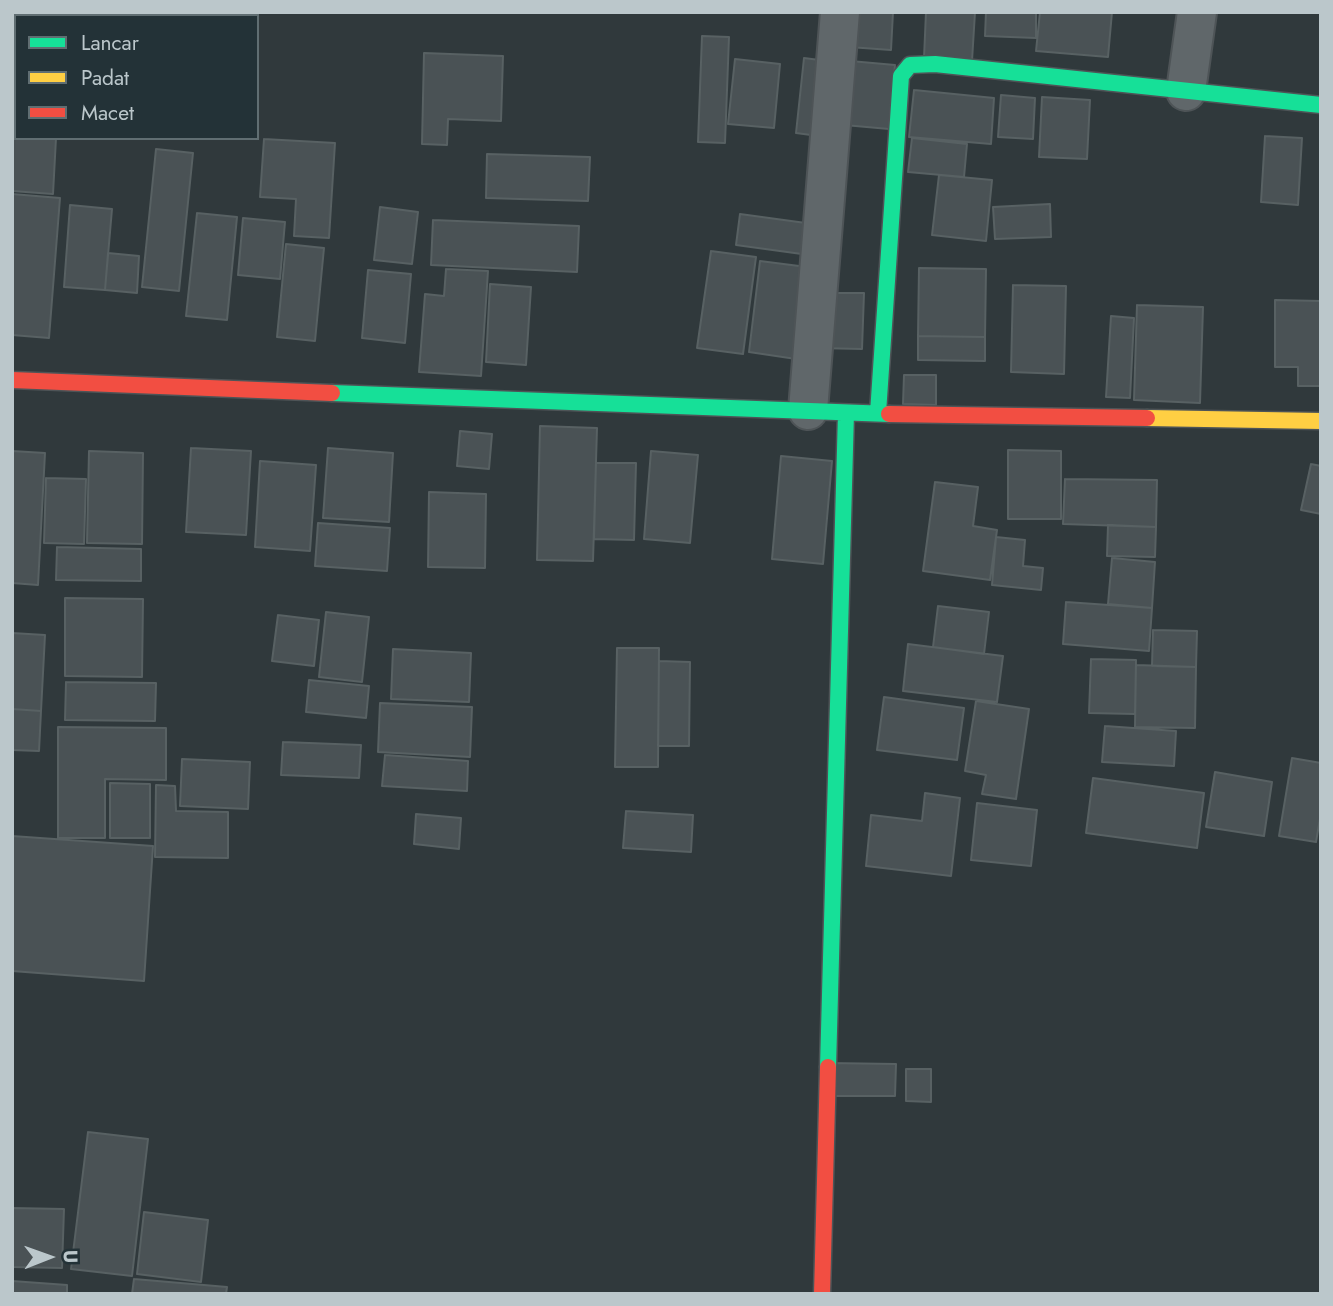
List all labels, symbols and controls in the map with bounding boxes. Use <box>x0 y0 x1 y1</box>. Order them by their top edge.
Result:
legend <box>14 14 259 140</box>
text: Lancar <box>81 28 139 58</box>
text: Padat <box>81 63 129 93</box>
text: Macet <box>81 98 134 128</box>
north arrow <box>14 1222 84 1292</box>
text: U <box>57 1250 84 1264</box>

